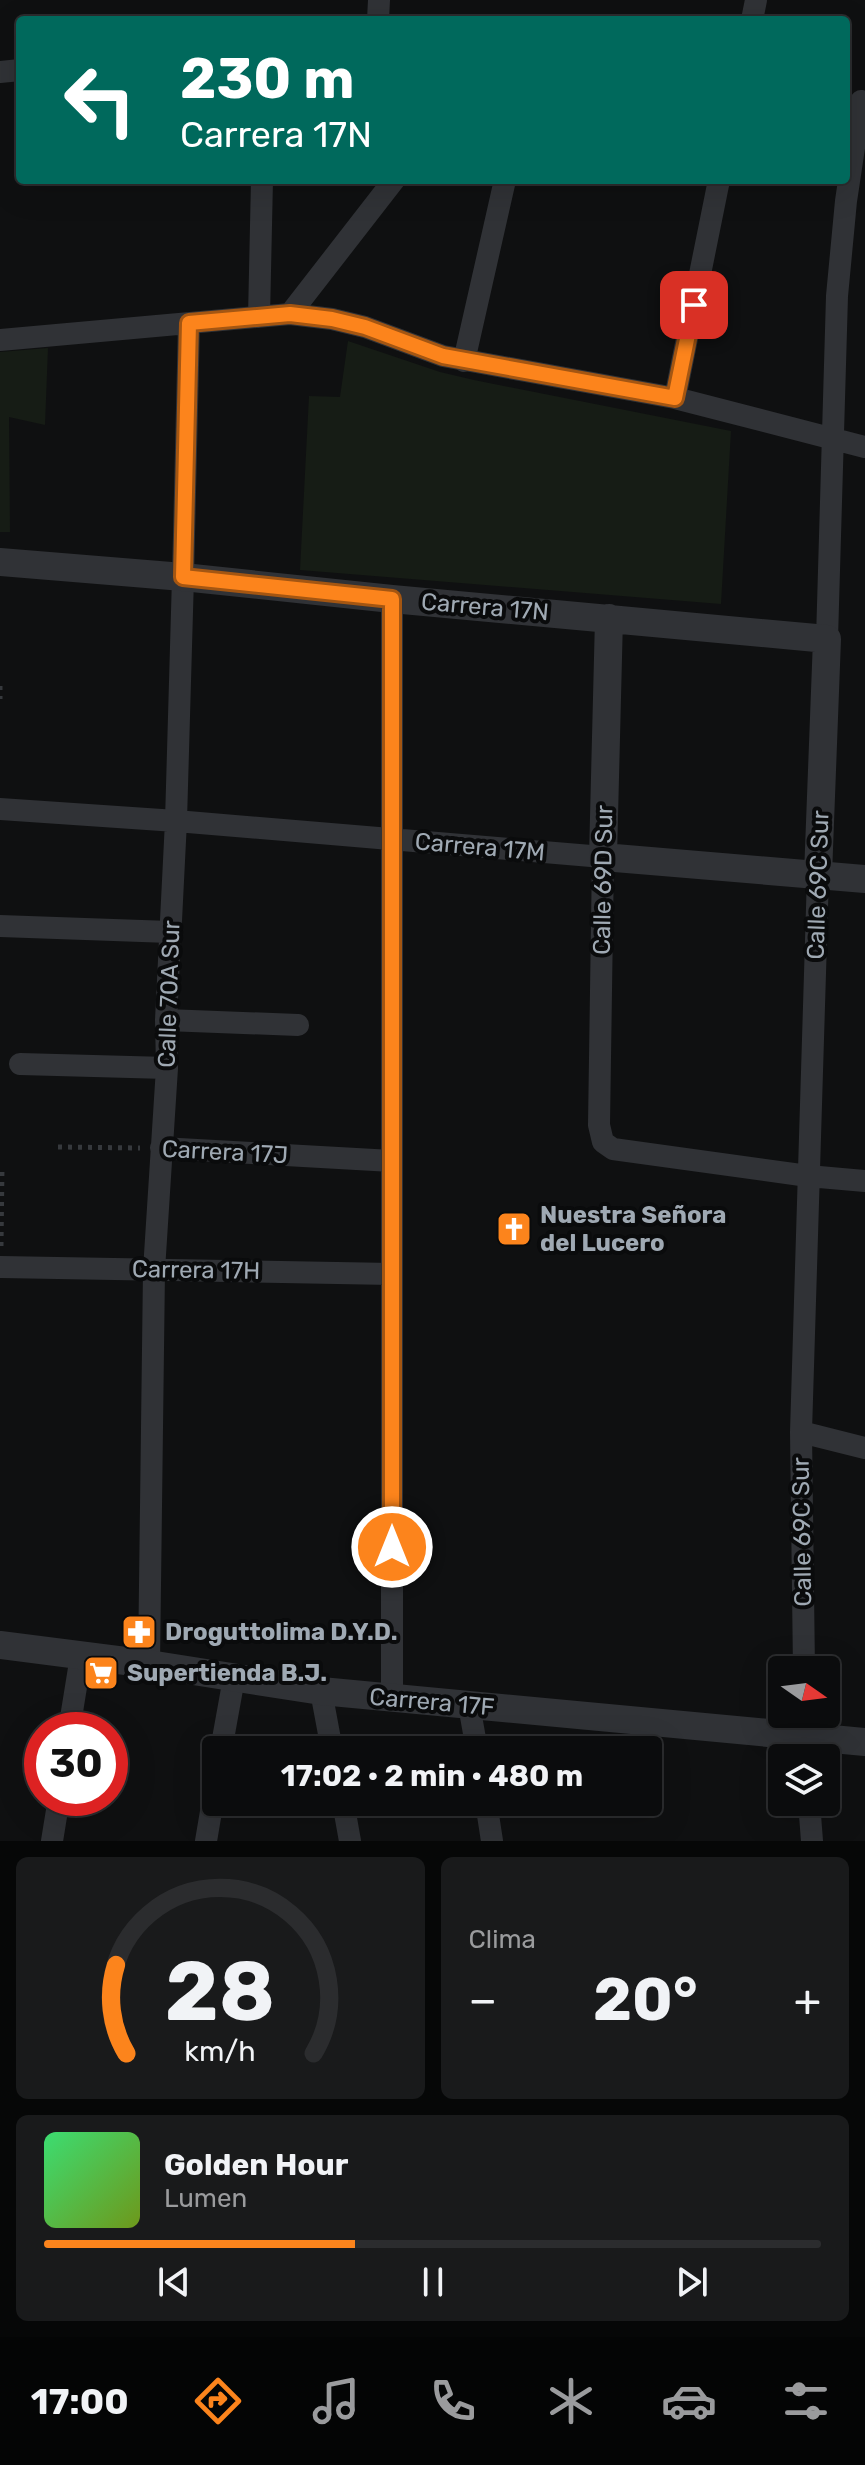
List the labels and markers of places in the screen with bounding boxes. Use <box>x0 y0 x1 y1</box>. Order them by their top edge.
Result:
pin <box>660 271 728 339</box>
place label: Nuestra Señora del Lucero <box>540 1201 726 1257</box>
church icon: Nuestra Señora del Lucero <box>495 1210 533 1248</box>
pharmacy icon: Droguttolima D.Y.D. <box>120 1613 158 1651</box>
place label: Droguttolima D.Y.D. <box>165 1618 398 1646</box>
supermarket icon: Supertienda B.J. <box>82 1654 120 1692</box>
place label: Supertienda B.J. <box>127 1659 327 1687</box>

